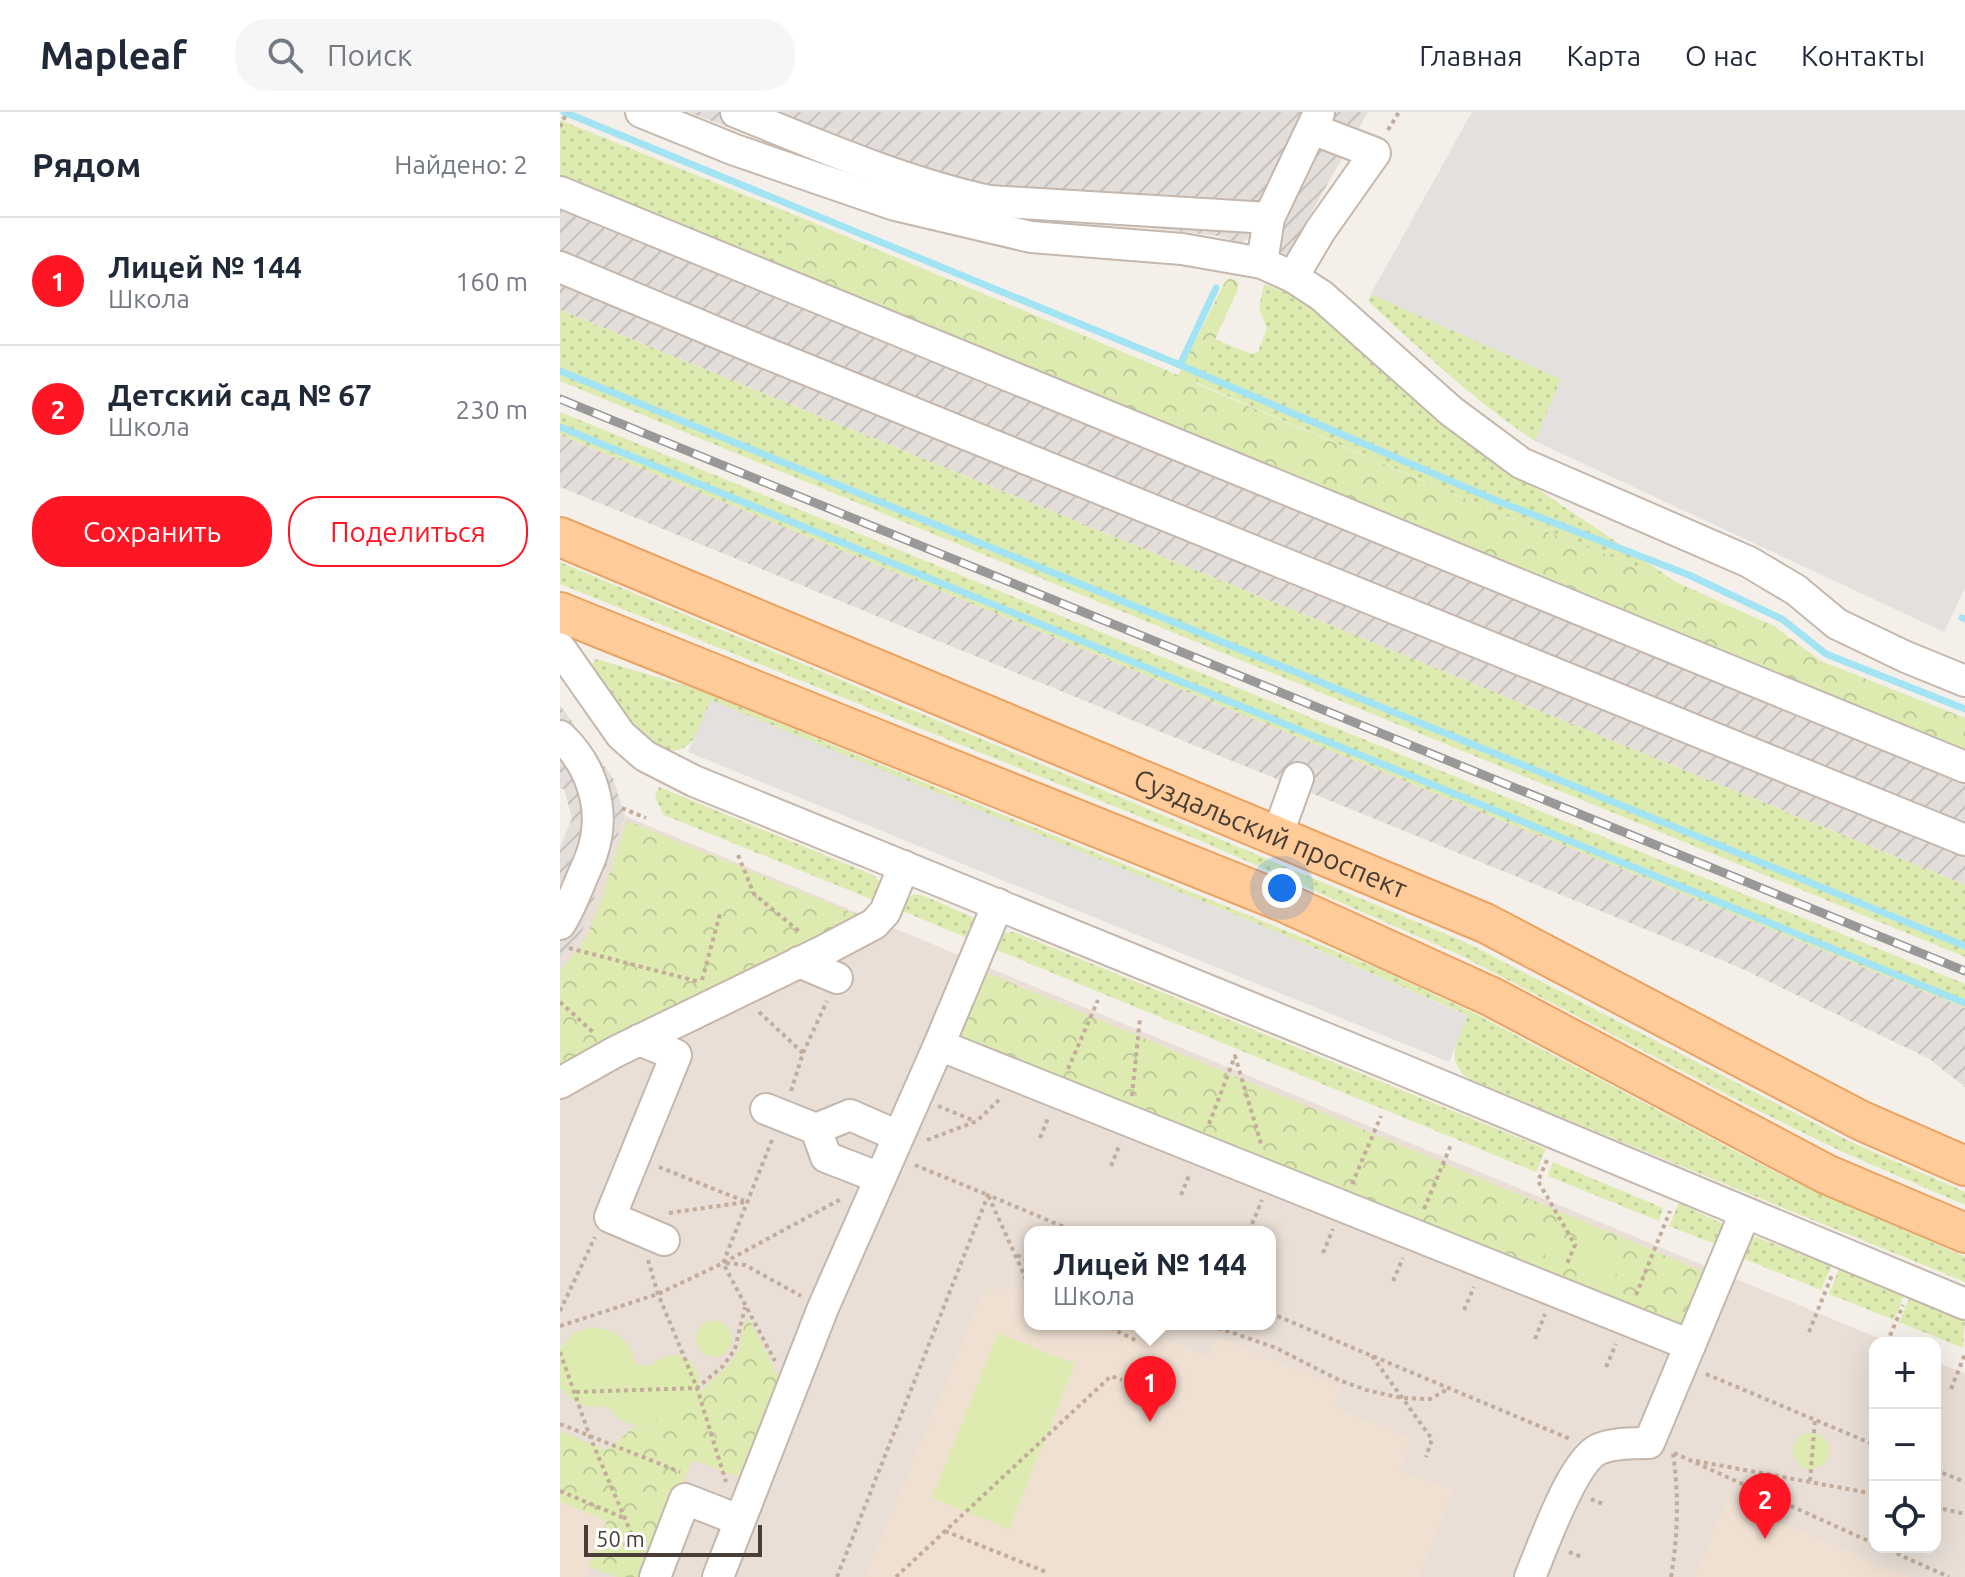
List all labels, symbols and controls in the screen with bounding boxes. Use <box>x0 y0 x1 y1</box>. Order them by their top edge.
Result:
search box <box>235 19 795 91</box>
icon: search <box>263 33 307 77</box>
text: Mapleaf <box>40 34 187 76</box>
text: Поиск <box>327 38 412 72</box>
text: Главная <box>1419 40 1522 71</box>
text: Карта <box>1566 40 1641 71</box>
text: О нас <box>1685 40 1757 71</box>
text: Контакты <box>1801 40 1925 71</box>
text: Рядом <box>32 145 141 183</box>
text: Найдено: 2 <box>394 150 528 179</box>
text: Лицей № 144 <box>108 250 302 284</box>
text: 1 <box>51 267 65 296</box>
text: 160 m <box>456 267 528 296</box>
text: Школа <box>108 284 190 313</box>
text: Детский сад № 67 <box>108 378 372 412</box>
text: 2 <box>51 395 65 424</box>
text: 230 m <box>456 395 528 424</box>
text: Школа <box>108 412 190 441</box>
button: Сохранить <box>32 496 272 567</box>
button: Поделиться <box>288 496 528 567</box>
street label: Суздальский проспект <box>1130 762 1413 904</box>
your location <box>1262 868 1302 908</box>
popup <box>1024 1226 1276 1330</box>
text: Лицей № 144 <box>1053 1247 1247 1281</box>
text: Школа <box>1053 1281 1135 1310</box>
map controls <box>1869 1337 1941 1553</box>
button: + <box>1869 1337 1941 1409</box>
pin: 1 <box>1124 1356 1176 1422</box>
button: − <box>1869 1409 1941 1481</box>
pin: 2 <box>1739 1473 1791 1539</box>
button: locate <box>1869 1481 1941 1553</box>
scale bar <box>584 1521 762 1557</box>
text: 50 m <box>596 1526 645 1551</box>

